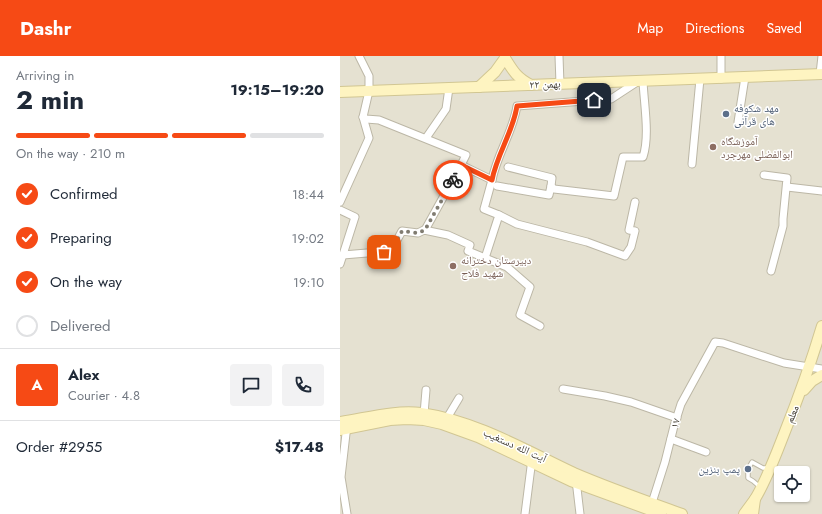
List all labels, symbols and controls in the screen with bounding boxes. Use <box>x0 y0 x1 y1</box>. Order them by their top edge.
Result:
text: Dashr <box>20 15 71 42</box>
text: Map <box>637 18 663 38</box>
text: Directions <box>685 18 745 38</box>
text: Saved <box>767 18 802 38</box>
text: Arriving in <box>16 66 74 85</box>
street label: ۲۲ بهمن <box>529 75 561 93</box>
text: 19:15–19:20 <box>230 79 324 101</box>
text: 2 min <box>16 81 84 119</box>
pin <box>577 83 611 117</box>
icon: home <box>583 89 605 111</box>
place label: مهد شکوفه های قرآنی <box>734 100 779 129</box>
marker: مهد شکوفه های قرآنی <box>721 109 731 119</box>
place label: آموزشگاه ابوالفضلی مهرجرد <box>721 133 793 162</box>
marker: آموزشگاه ابوالفضلی مهرجرد <box>708 142 718 152</box>
text: On the way · 210 m <box>16 144 125 163</box>
courier <box>433 160 473 200</box>
icon: bike <box>442 169 464 191</box>
icon: check <box>16 183 38 205</box>
text: Confirmed <box>50 183 118 205</box>
text: 18:44 <box>292 185 324 204</box>
icon: check <box>16 227 38 249</box>
text: Preparing <box>50 227 112 249</box>
text: 19:02 <box>292 229 324 248</box>
pin <box>367 235 401 269</box>
icon: bag <box>373 241 395 263</box>
place label: دبیرستان دخترانه شهید فلاح <box>461 252 532 281</box>
marker: دبیرستان دخترانه شهید فلاح <box>448 261 458 271</box>
icon: check <box>16 271 38 293</box>
text: On the way <box>50 271 122 293</box>
text: 19:10 <box>293 273 324 292</box>
text: Delivered <box>50 315 111 337</box>
text: Alex <box>68 364 99 386</box>
button: chat <box>230 364 272 406</box>
button: phone <box>282 364 324 406</box>
text: A <box>31 374 43 396</box>
text: Courier · 4.8 <box>68 386 140 405</box>
street label: معلم <box>781 403 803 425</box>
street label: ۱۷ <box>666 416 684 430</box>
street label: آیت الله دستغیب <box>481 424 549 466</box>
text: Order #2955 <box>16 436 102 458</box>
text: $17.48 <box>275 436 324 458</box>
place label: پمپ بنزین <box>699 461 740 477</box>
marker: پمپ بنزین <box>743 464 753 474</box>
map controls <box>774 466 810 502</box>
button: locate <box>774 466 810 502</box>

